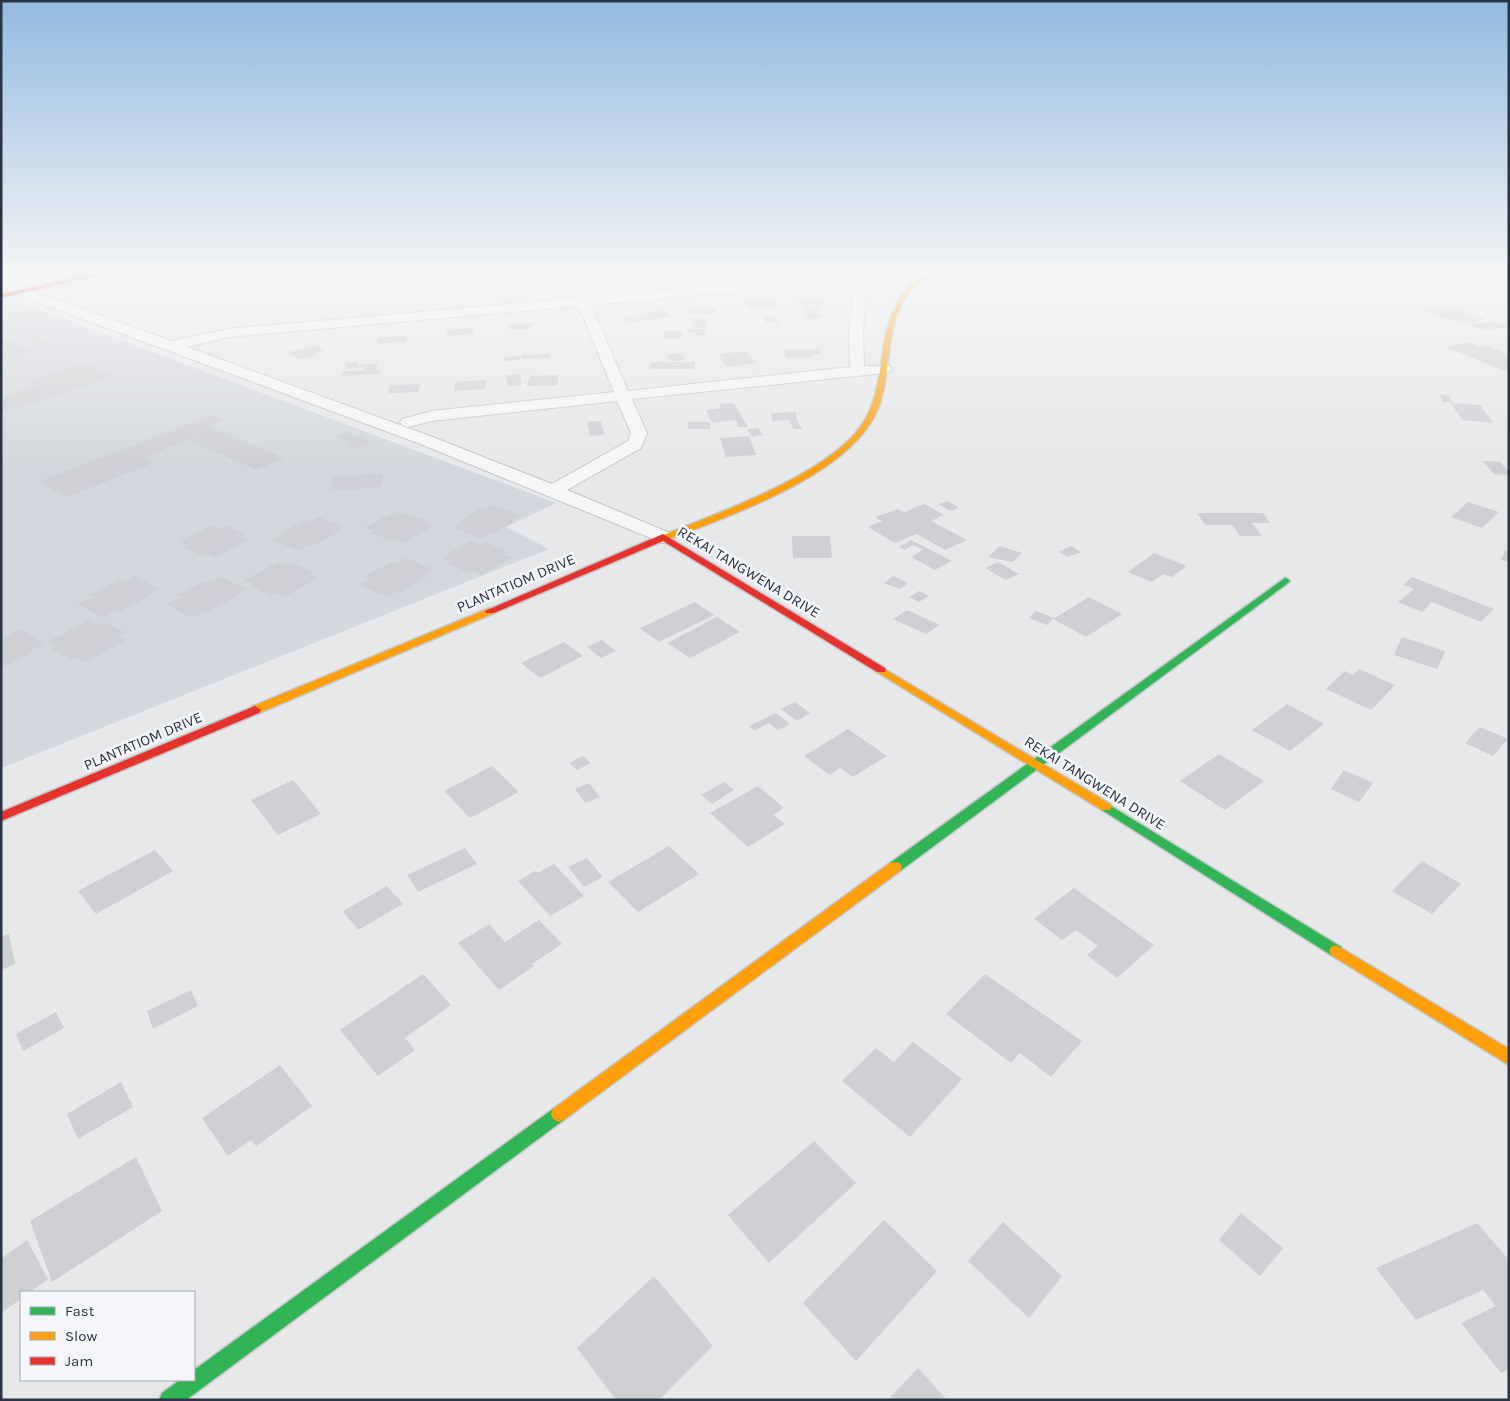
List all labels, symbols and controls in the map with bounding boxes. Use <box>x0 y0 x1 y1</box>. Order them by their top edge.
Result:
street label: REKAI TANGWENA DRIVE <box>675 522 823 622</box>
street label: PLANTATIOM DRIVE <box>454 550 578 616</box>
street label: PLANTATIOM DRIVE <box>81 708 205 774</box>
street label: REKAI TANGWENA DRIVE <box>1021 732 1169 834</box>
legend <box>20 1291 195 1381</box>
text: Fast <box>65 1302 95 1320</box>
text: Slow <box>65 1327 97 1345</box>
text: Jam <box>65 1352 93 1370</box>

